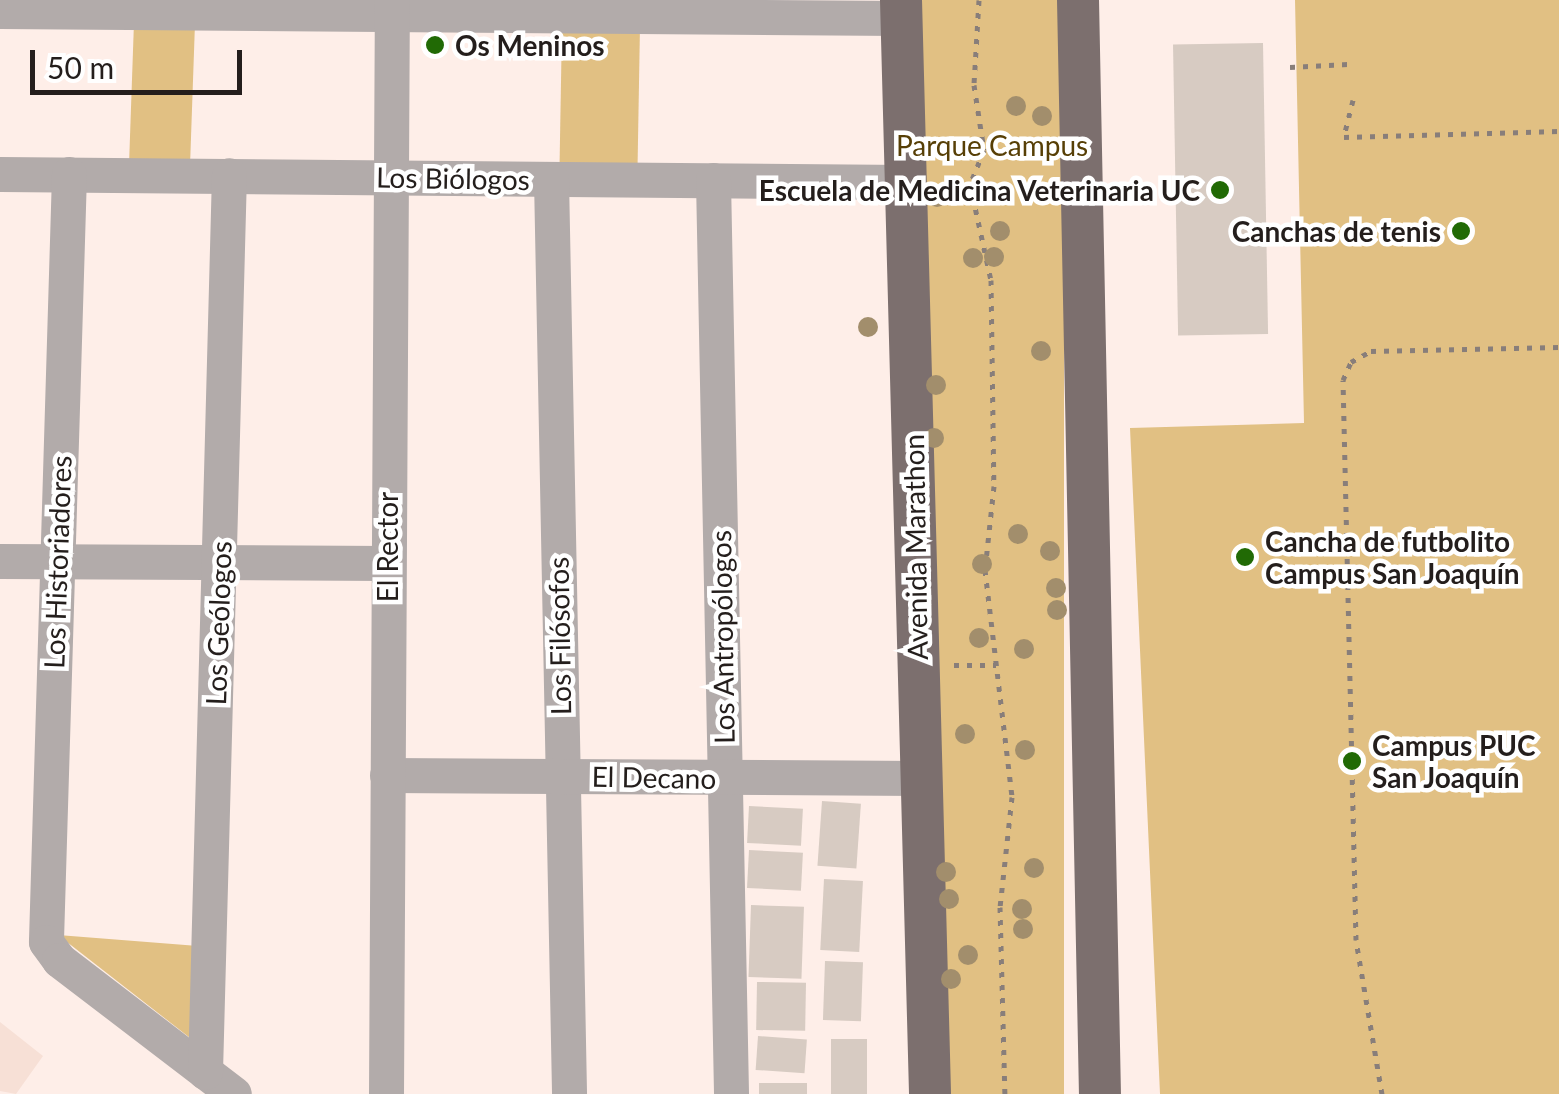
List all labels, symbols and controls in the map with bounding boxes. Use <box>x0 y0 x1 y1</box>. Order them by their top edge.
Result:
place label: Os Meninos <box>455 28 605 62</box>
scale bar <box>35 30 248 92</box>
marker: Os Meninos <box>424 34 446 56</box>
text: 50 m <box>47 49 114 85</box>
park label: Parque Campus <box>896 128 1088 162</box>
street label: Los Biólogos <box>376 160 530 196</box>
place label: Escuela de Medicina Veterinaria UC <box>758 173 1200 207</box>
marker: Escuela de Medicina Veterinaria UC <box>1209 179 1231 201</box>
place label: Canchas de tenis <box>1232 214 1441 248</box>
marker: Canchas de tenis <box>1450 220 1472 242</box>
street label: Avenida Marathon <box>896 434 934 660</box>
street label: Los Historiadores <box>36 455 78 669</box>
street label: El Rector <box>370 492 404 602</box>
place label: Cancha de futbolito Campus San Joaquín <box>1265 524 1520 590</box>
street label: Los Antropólogos <box>703 529 741 745</box>
street label: Los Geólogos <box>198 540 238 706</box>
marker: Cancha de futbolito Campus San Joaquín <box>1234 546 1256 568</box>
street label: Los Filósofos <box>541 556 577 716</box>
place label: Campus PUC San Joaquín <box>1372 728 1536 794</box>
marker: Campus PUC San Joaquín <box>1341 750 1363 772</box>
street label: El Decano <box>591 759 717 795</box>

